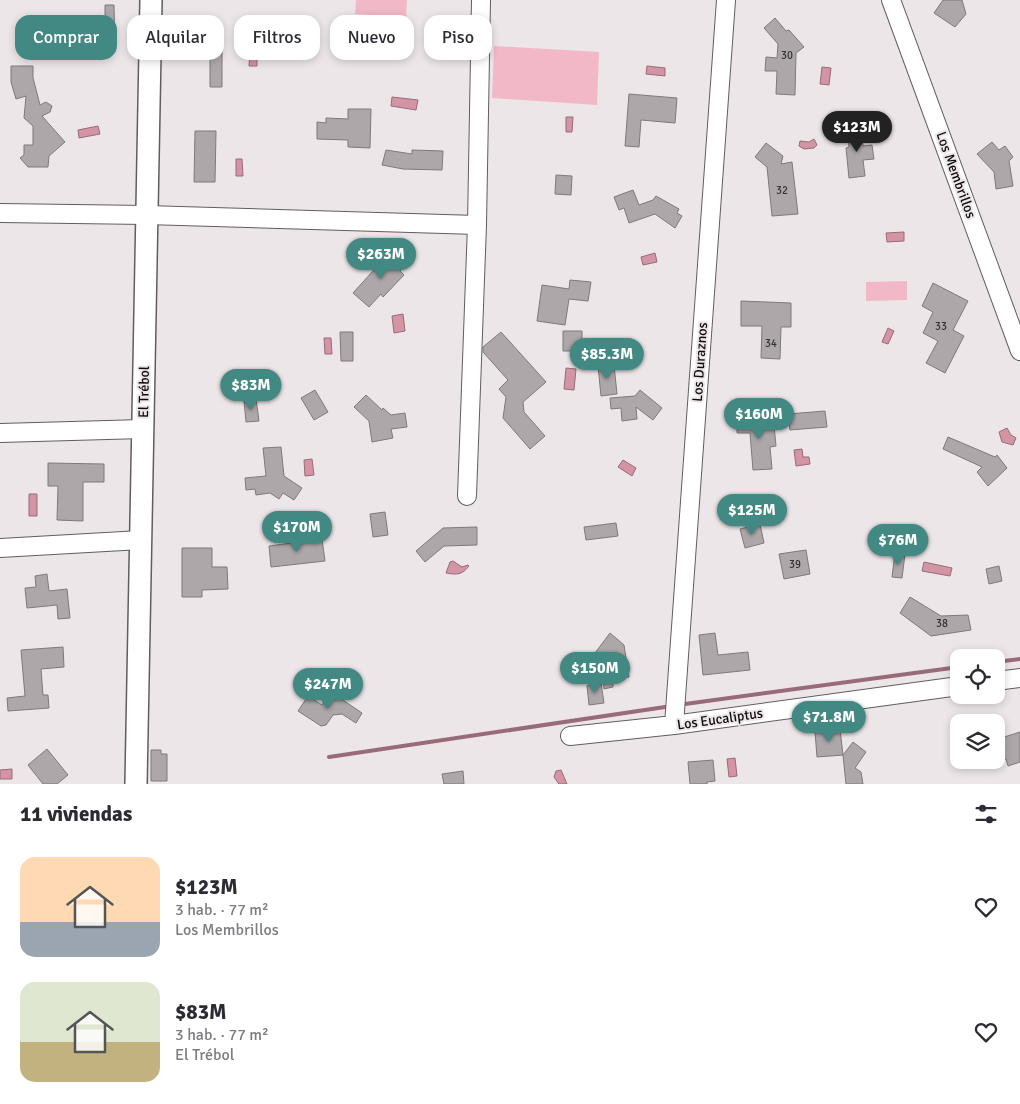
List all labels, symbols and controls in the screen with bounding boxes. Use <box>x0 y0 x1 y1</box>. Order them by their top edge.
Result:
chip: Comprar <box>15 15 117 60</box>
chip: Alquilar <box>127 15 224 60</box>
chip: Filtros <box>234 15 320 60</box>
chip: Nuevo <box>330 15 414 60</box>
chip: Piso <box>424 15 492 60</box>
house number: 30 <box>781 49 793 62</box>
pin: $123M <box>822 110 892 153</box>
text: $123M <box>833 117 881 137</box>
street label: Los Membrillos <box>932 129 980 221</box>
house number: 32 <box>776 184 788 197</box>
pin: $263M <box>346 238 416 280</box>
text: $263M <box>357 244 405 264</box>
house number: 33 <box>935 320 947 333</box>
street label: Los Duraznos <box>689 322 711 402</box>
house number: 34 <box>765 337 777 350</box>
pin: $85.3M <box>566 338 648 380</box>
text: $85.3M <box>581 344 633 364</box>
street label: El Trébol <box>135 366 153 418</box>
pin: $83M <box>221 368 281 411</box>
text: $83M <box>231 375 271 395</box>
pin: $160M <box>724 398 794 440</box>
text: $160M <box>735 404 783 424</box>
pin: $125M <box>717 494 787 536</box>
text: $125M <box>728 500 776 520</box>
pin: $170M <box>262 510 332 553</box>
text: $170M <box>273 517 321 537</box>
pin: $76M <box>868 524 928 566</box>
text: $76M <box>878 530 918 550</box>
house number: 39 <box>789 558 801 571</box>
house number: 38 <box>936 617 948 630</box>
map controls <box>950 649 1005 769</box>
button: locate <box>950 649 1005 704</box>
pin: $150M <box>560 652 630 694</box>
text: $150M <box>571 658 619 678</box>
pin: $247M <box>293 668 363 710</box>
text: $247M <box>304 674 352 694</box>
pin: $71.8M <box>788 700 870 743</box>
street label: Los Eucaliptus <box>676 705 764 733</box>
text: $71.8M <box>803 707 855 727</box>
button: layers <box>950 714 1005 769</box>
icon: filters <box>972 800 1000 828</box>
text: 11 viviendas <box>20 801 132 827</box>
text: $123M <box>175 874 238 900</box>
icon: home <box>60 877 120 937</box>
icon: heart <box>972 893 1000 921</box>
text: 3 hab. · 77 m² <box>175 900 269 920</box>
text: Los Membrillos <box>175 920 279 940</box>
text: $83M <box>175 999 227 1025</box>
icon: home <box>60 1002 120 1062</box>
icon: heart <box>972 1018 1000 1046</box>
text: 3 hab. · 77 m² <box>175 1025 269 1045</box>
text: El Trébol <box>175 1045 234 1065</box>

